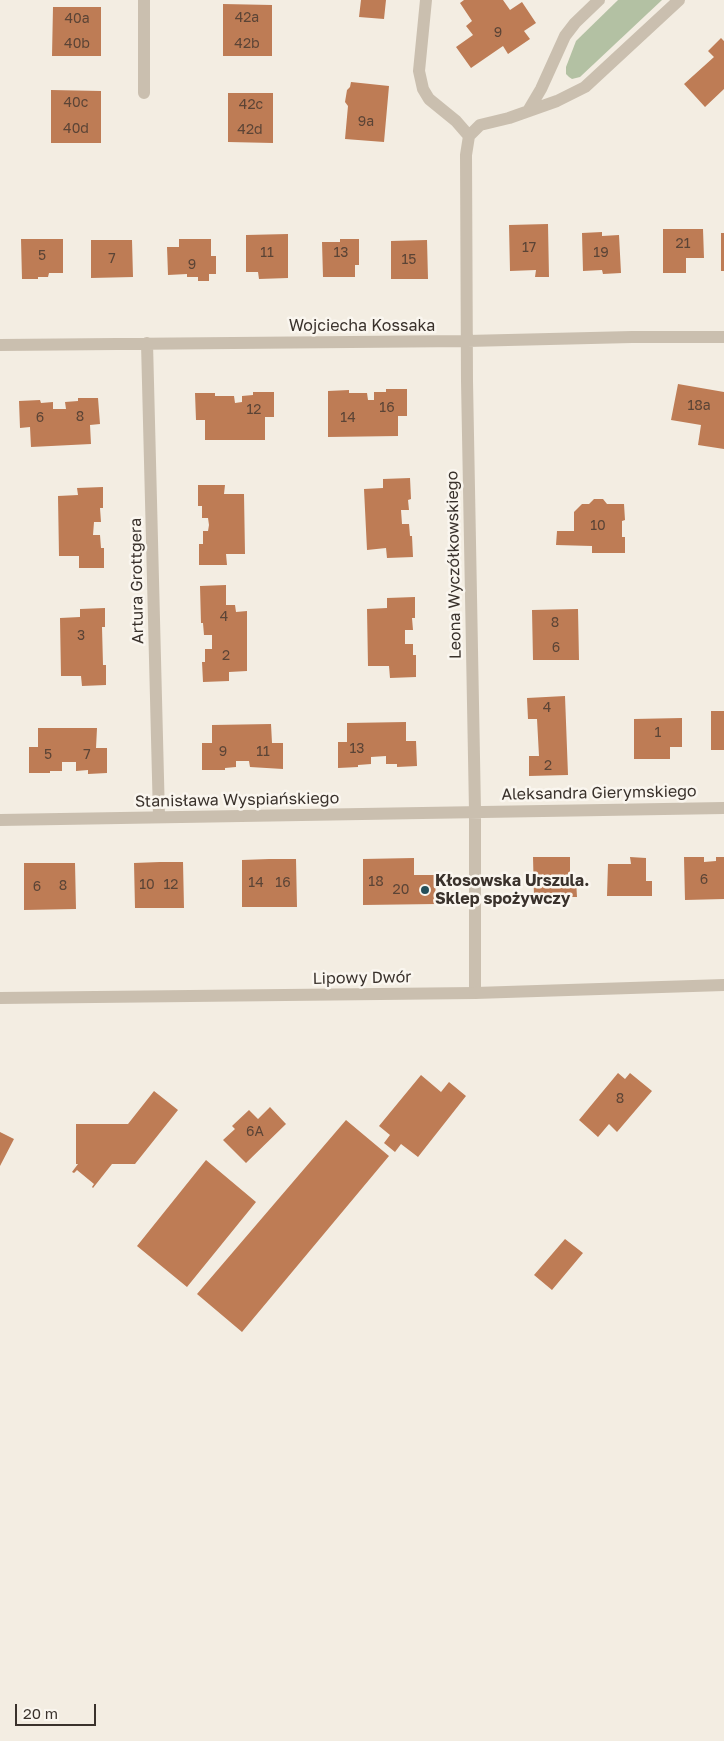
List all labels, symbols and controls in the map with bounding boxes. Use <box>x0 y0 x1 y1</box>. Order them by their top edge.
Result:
house number: 42a <box>235 10 259 26</box>
house number: 40a <box>64 11 90 27</box>
house number: 9 <box>494 25 502 41</box>
house number: 40b <box>64 36 90 52</box>
house number: 42b <box>234 36 260 52</box>
house number: 40c <box>64 95 88 111</box>
house number: 42c <box>239 97 263 113</box>
house number: 9a <box>358 114 374 130</box>
house number: 40d <box>63 121 89 137</box>
house number: 42d <box>237 122 263 138</box>
house number: 21 <box>676 236 690 252</box>
house number: 17 <box>522 240 536 256</box>
house number: 11 <box>260 245 274 261</box>
house number: 13 <box>334 245 348 261</box>
house number: 19 <box>593 245 609 261</box>
house number: 5 <box>38 248 46 264</box>
house number: 7 <box>108 251 116 267</box>
house number: 15 <box>402 252 416 268</box>
house number: 9 <box>188 257 196 273</box>
street label: Wojciecha Kossaka <box>289 316 435 336</box>
house number: 18a <box>687 398 711 414</box>
house number: 16 <box>379 400 395 416</box>
house number: 12 <box>247 402 261 418</box>
house number: 8 <box>76 409 84 425</box>
house number: 6 <box>36 410 44 426</box>
house number: 14 <box>340 410 356 426</box>
street label: Leona Wyczółkowskiego <box>443 471 465 659</box>
street label: Artura Grottgera <box>126 518 148 644</box>
house number: 10 <box>590 518 606 534</box>
house number: 4 <box>220 609 228 625</box>
house number: 8 <box>551 615 559 631</box>
house number: 3 <box>77 628 85 644</box>
house number: 6 <box>552 640 560 656</box>
house number: 2 <box>222 648 230 664</box>
house number: 4 <box>543 700 551 716</box>
house number: 1 <box>655 725 661 741</box>
house number: 13 <box>350 741 364 757</box>
house number: 9 <box>219 744 227 760</box>
house number: 11 <box>256 744 270 760</box>
house number: 5 <box>44 747 52 763</box>
house number: 7 <box>83 747 91 763</box>
house number: 2 <box>544 758 552 774</box>
street label: Aleksandra Gierymskiego <box>501 782 697 804</box>
street label: Stanisława Wyspiańskiego <box>135 789 339 811</box>
place label: Kłosowska Urszula. Sklep spożywczy <box>435 871 589 909</box>
house number: 6 <box>700 872 708 888</box>
house number: 18 <box>368 874 384 890</box>
house number: 14 <box>248 875 264 891</box>
house number: 16 <box>275 875 291 891</box>
house number: 10 <box>139 877 155 893</box>
house number: 12 <box>164 877 178 893</box>
house number: 8 <box>59 878 67 894</box>
house number: 6 <box>33 879 41 895</box>
house number: 20 <box>393 882 409 898</box>
marker: Kłosowska Urszula. Sklep spożywczy <box>419 884 431 896</box>
street label: Lipowy Dwór <box>312 968 412 988</box>
house number: 8 <box>616 1091 624 1107</box>
house number: 6A <box>246 1124 264 1140</box>
scale bar <box>18 1694 99 1726</box>
text: 20 m <box>23 1704 58 1722</box>

